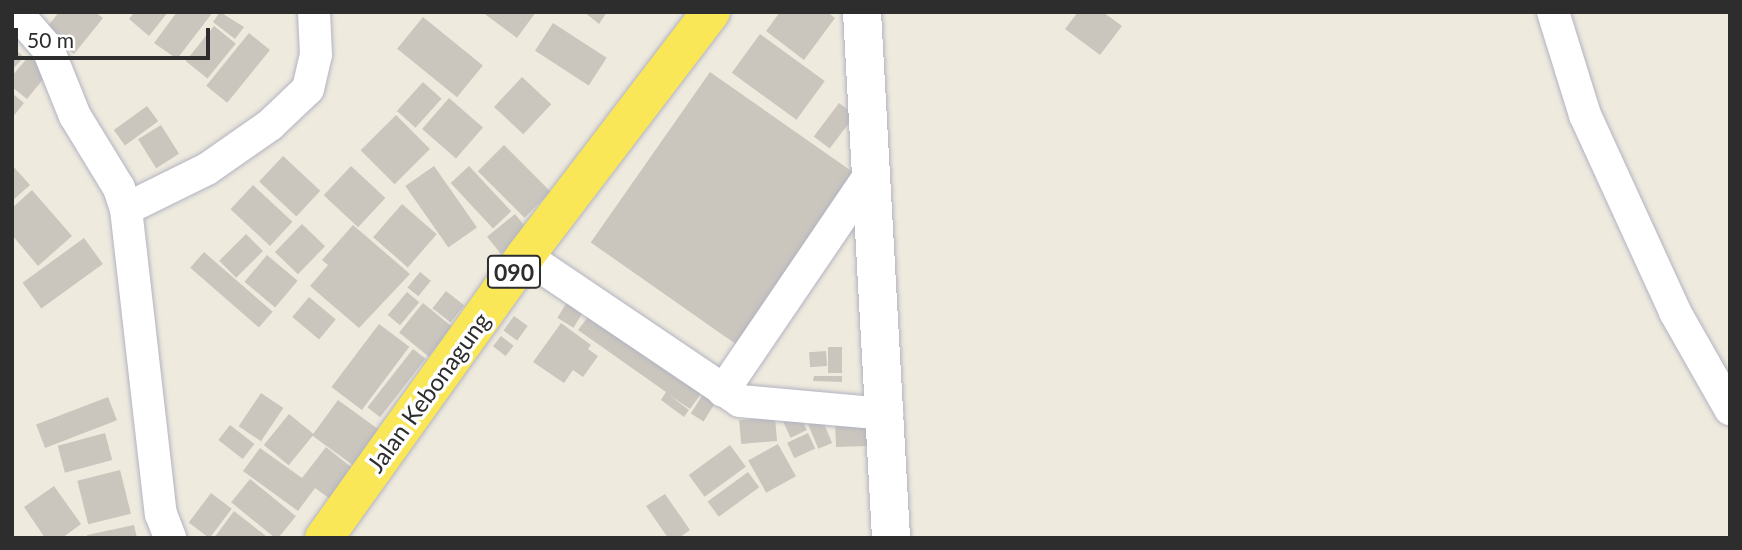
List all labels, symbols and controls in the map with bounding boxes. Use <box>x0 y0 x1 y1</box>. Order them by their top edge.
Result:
scale bar <box>18 14 214 58</box>
text: 50 m <box>27 27 74 52</box>
road number: 090 <box>486 252 542 292</box>
street label: Jalan Kebonagung <box>360 306 496 478</box>

